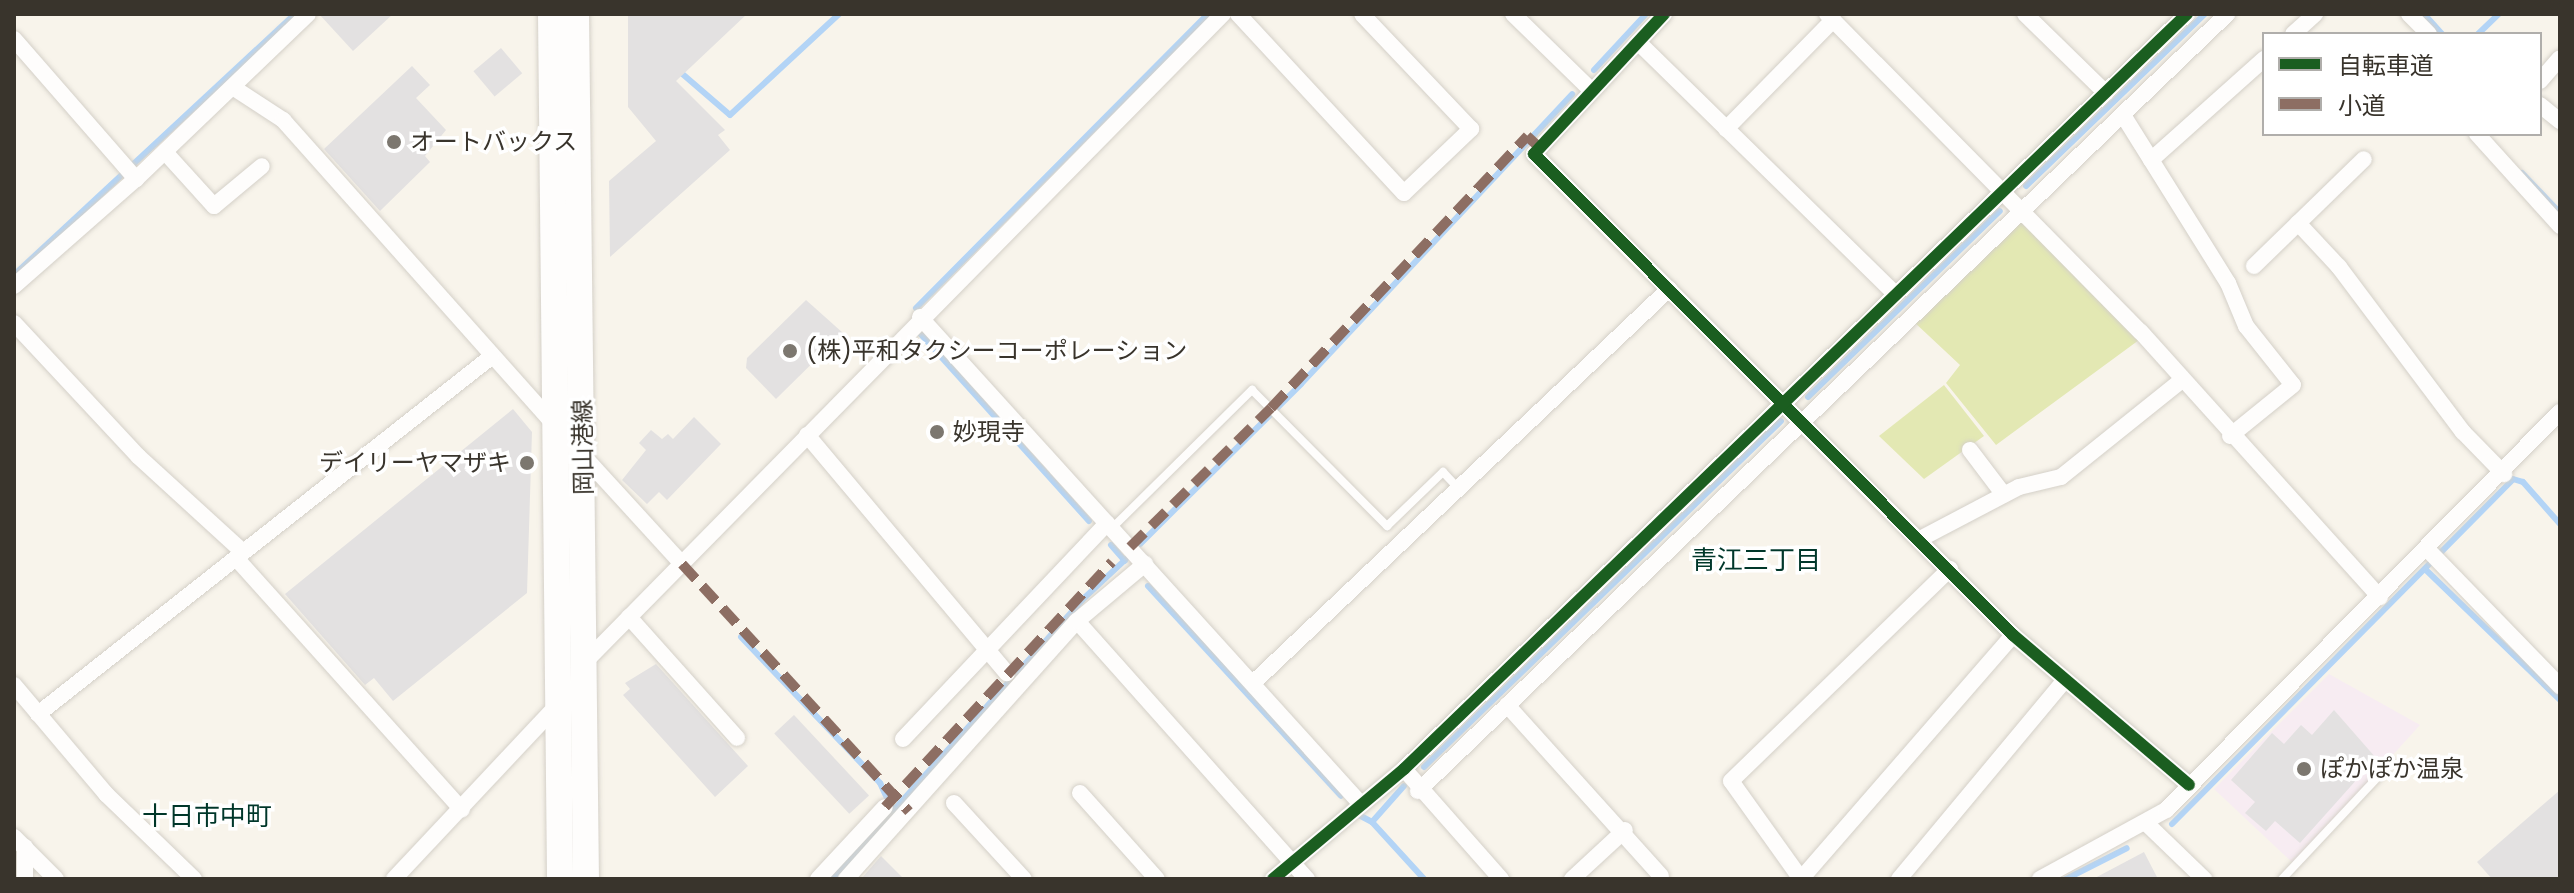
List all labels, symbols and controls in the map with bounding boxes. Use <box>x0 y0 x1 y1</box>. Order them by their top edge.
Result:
legend <box>2262 32 2542 136</box>
text: 自転車道 <box>2338 49 2434 82</box>
text: 小道 <box>2338 89 2386 122</box>
place label: オートバックス <box>410 128 578 156</box>
marker: オートバックス <box>385 133 403 151</box>
place label: (株)平和タクシーコーポレーション <box>806 337 1188 365</box>
marker: (株)平和タクシーコーポレーション <box>781 342 799 360</box>
street label: 岡山港線 <box>568 399 598 495</box>
place label: 妙現寺 <box>953 418 1025 446</box>
marker: 妙現寺 <box>928 423 946 441</box>
place label: デイリーヤマザキ <box>319 449 511 477</box>
marker: デイリーヤマザキ <box>518 454 536 472</box>
district label: 青江三丁目 <box>1691 545 1821 577</box>
place label: ぽかぽか温泉 <box>2320 755 2464 783</box>
marker: ぽかぽか温泉 <box>2295 760 2313 778</box>
district label: 十日市中町 <box>142 801 272 833</box>

